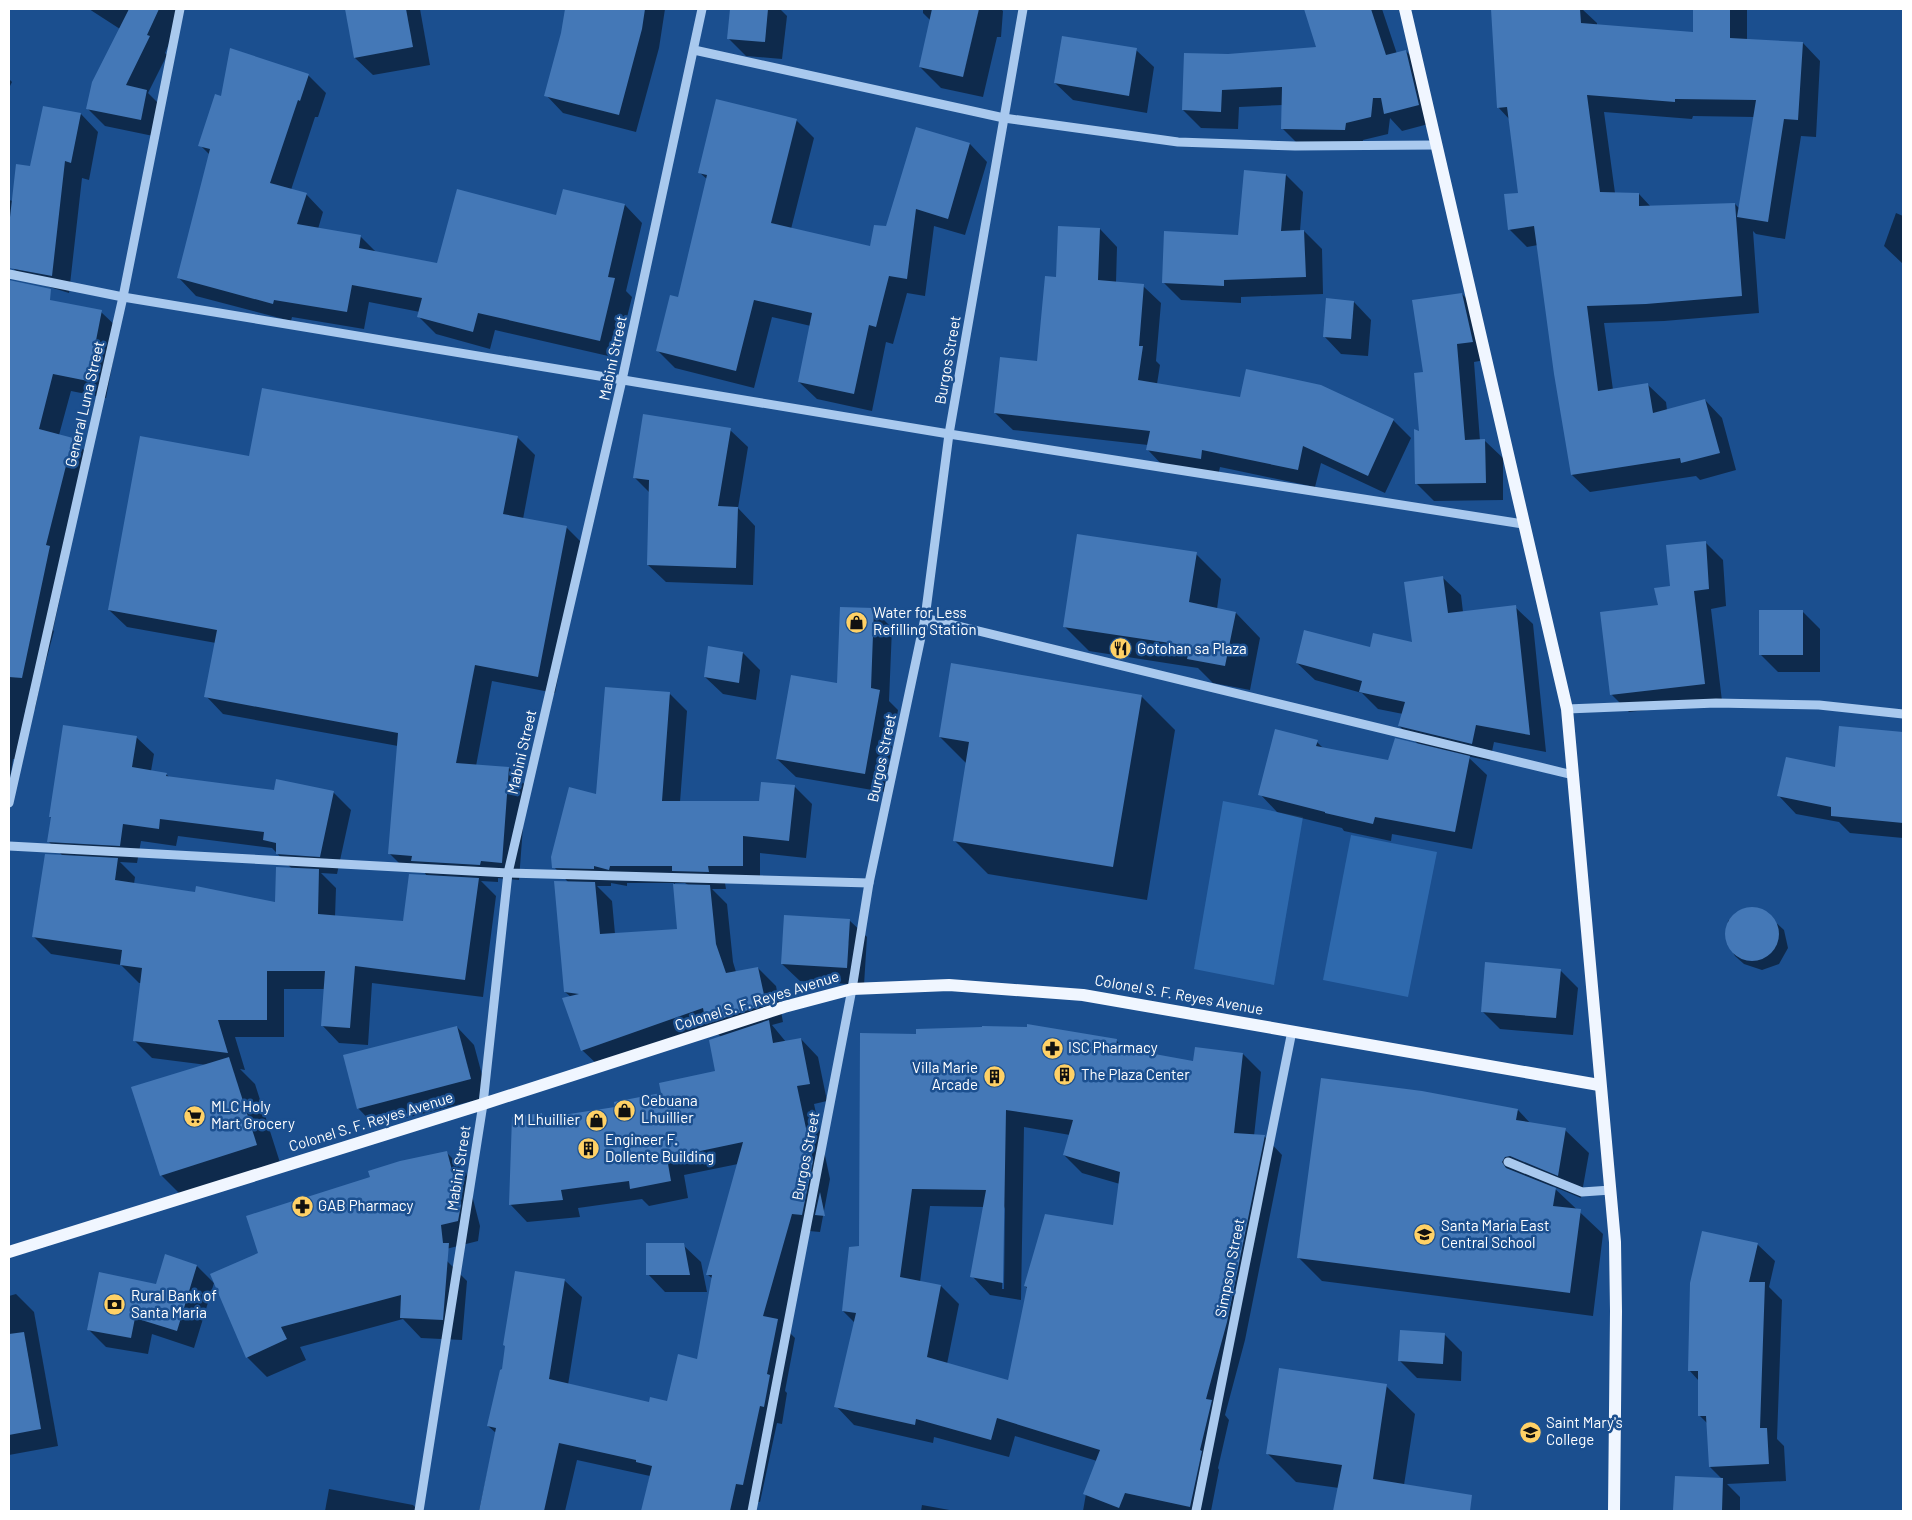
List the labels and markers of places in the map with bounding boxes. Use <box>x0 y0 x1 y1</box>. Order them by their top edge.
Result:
place label: Water for Less Refilling Station <box>873 603 977 638</box>
shop icon: Water for Less Refilling Station <box>845 610 869 634</box>
restaurant icon: Gotohan sa Plaza <box>1109 637 1133 661</box>
place label: Gotohan sa Plaza <box>1137 639 1247 657</box>
pharmacy icon: ISC Pharmacy <box>1040 1036 1064 1060</box>
place label: ISC Pharmacy <box>1068 1038 1158 1056</box>
place label: Villa Marie Arcade <box>912 1058 978 1093</box>
building icon: The Plaza Center <box>1053 1063 1077 1087</box>
building icon: Villa Marie Arcade <box>982 1065 1006 1089</box>
place label: The Plaza Center <box>1081 1065 1190 1083</box>
place label: Cebuana Lhuillier <box>641 1091 698 1126</box>
place label: MLC Holy Mart Grocery <box>211 1097 295 1132</box>
shop icon: Cebuana Lhuillier <box>613 1098 637 1122</box>
supermarket icon: MLC Holy Mart Grocery <box>183 1104 207 1128</box>
shop icon: M Lhuillier <box>584 1108 608 1132</box>
place label: M Lhuillier <box>514 1110 581 1128</box>
place label: Engineer F. Dollente Building <box>605 1130 714 1165</box>
building icon: Engineer F. Dollente Building <box>577 1137 601 1161</box>
pharmacy icon: GAB Pharmacy <box>290 1194 314 1218</box>
place label: GAB Pharmacy <box>318 1196 414 1214</box>
place label: Santa Maria East Central School <box>1441 1216 1549 1251</box>
school or university icon: Santa Maria East Central School <box>1413 1223 1437 1247</box>
place label: Rural Bank of Santa Maria <box>131 1286 217 1321</box>
bank icon: Rural Bank of Santa Maria <box>103 1293 127 1317</box>
place label: Saint Mary's College <box>1546 1413 1623 1448</box>
school or university icon: Saint Mary's College <box>1518 1420 1542 1444</box>

